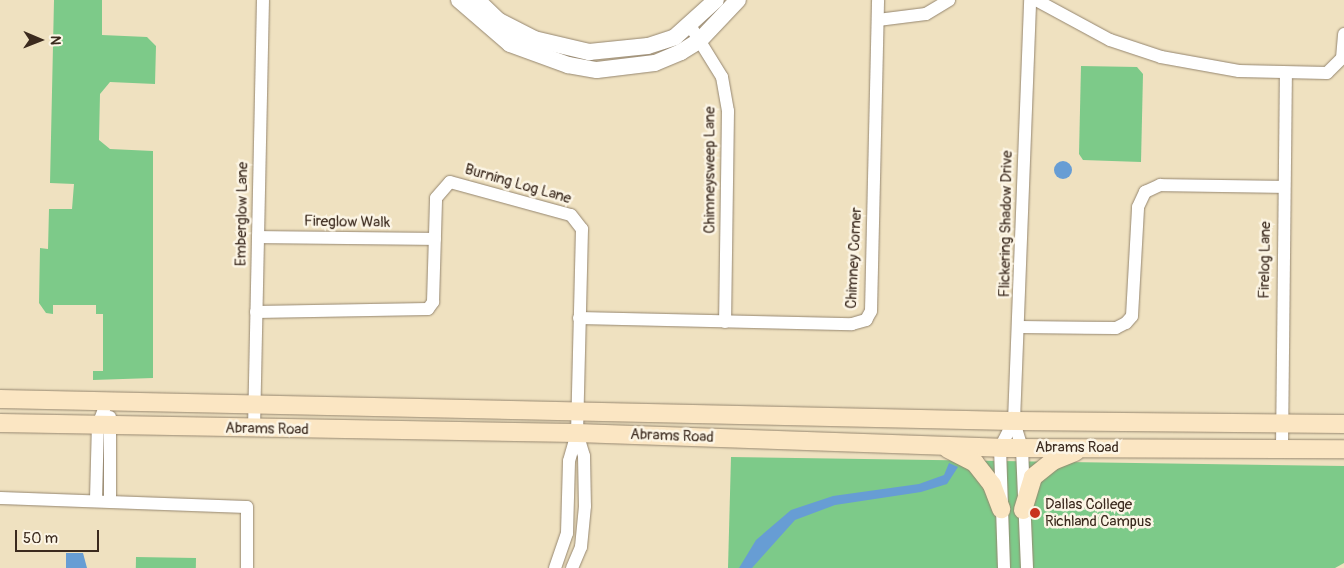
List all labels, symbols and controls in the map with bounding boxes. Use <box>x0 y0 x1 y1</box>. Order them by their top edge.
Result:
north arrow <box>15 15 65 65</box>
text: N <box>47 35 64 45</box>
street label: Chimneysweep Lane <box>701 106 719 234</box>
street label: Flickering Shadow Drive <box>996 150 1016 298</box>
street label: Burning Log Lane <box>463 160 573 208</box>
street label: Emberglow Lane <box>232 162 252 266</box>
street label: Chimney Corner <box>842 207 866 309</box>
street label: Fireglow Walk <box>304 212 390 232</box>
street label: Firelog Lane <box>1255 221 1275 299</box>
street label: Abrams Road <box>225 419 309 439</box>
street label: Abrams Road <box>630 426 714 446</box>
street label: Abrams Road <box>1035 439 1119 457</box>
place label: Dallas College Richland Campus <box>1045 495 1151 530</box>
marker: Dallas College Richland Campus <box>1029 507 1041 519</box>
scale bar <box>18 520 101 552</box>
text: 50 m <box>23 529 58 548</box>

